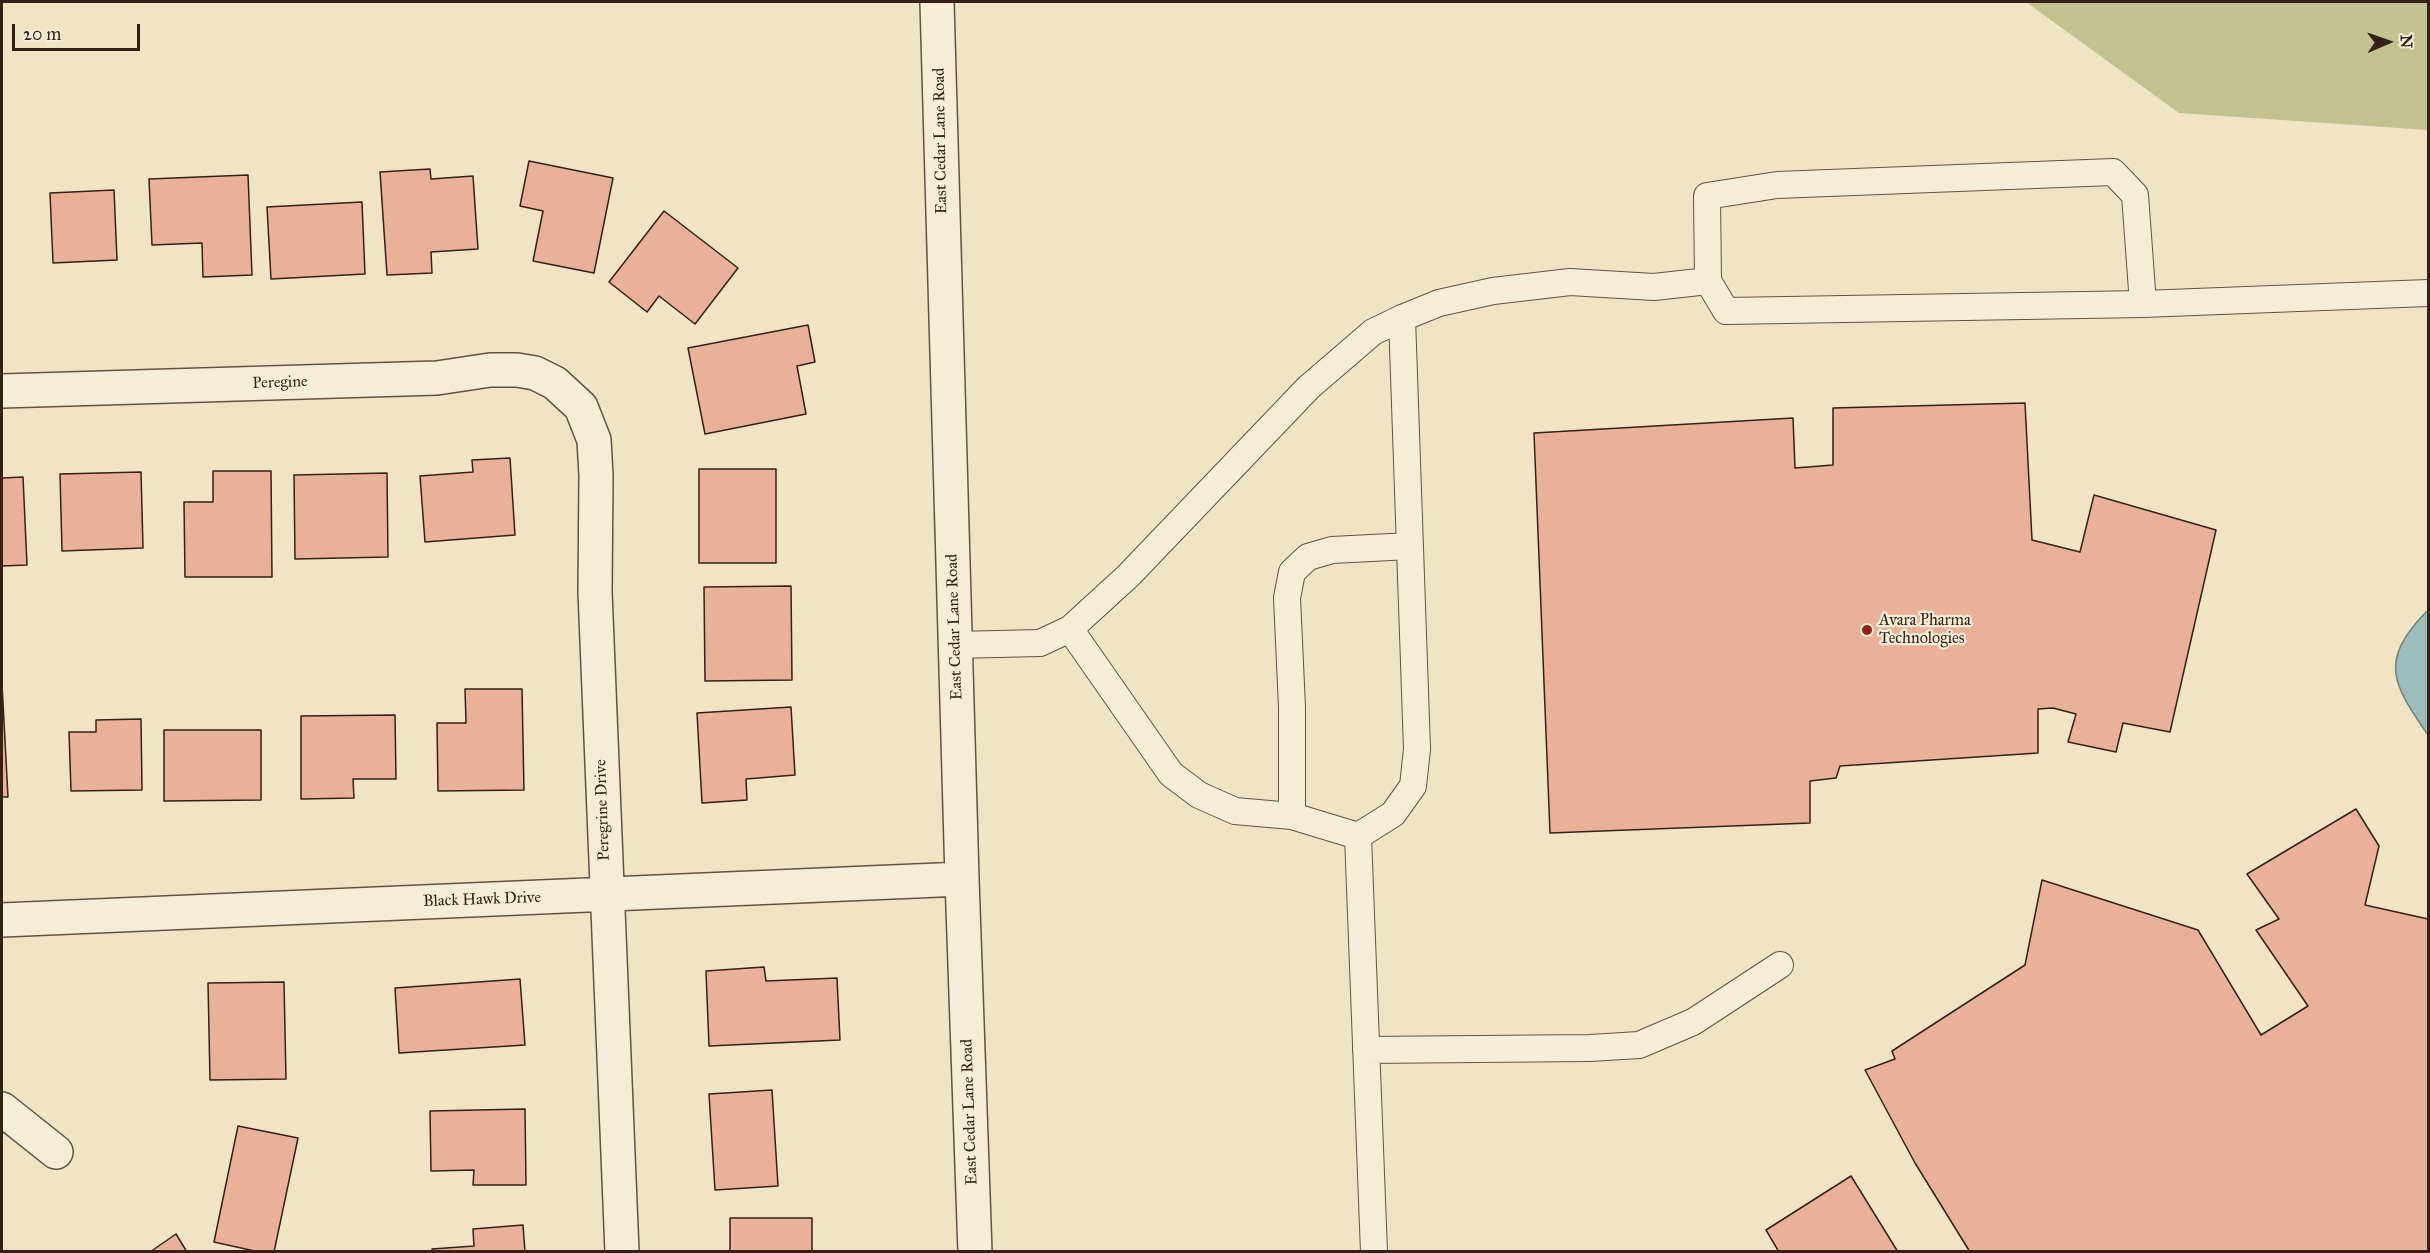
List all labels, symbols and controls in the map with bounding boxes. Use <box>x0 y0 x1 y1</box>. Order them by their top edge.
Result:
scale bar <box>15 12 142 50</box>
north arrow <box>2358 12 2418 72</box>
text: 20 m <box>23 23 61 45</box>
text: N <box>2397 34 2416 48</box>
street label: East Cedar Lane Road <box>930 68 952 214</box>
street label: Peregine <box>252 372 308 394</box>
street label: East Cedar Lane Road <box>943 554 967 700</box>
place label: Avara Pharma Technologies <box>1879 611 1971 649</box>
marker: Avara Pharma Technologies <box>1860 623 1874 637</box>
street label: Peregrine Drive <box>592 759 614 861</box>
street label: Black Hawk Drive <box>423 888 541 912</box>
street label: East Cedar Lane Road <box>958 1039 982 1185</box>

